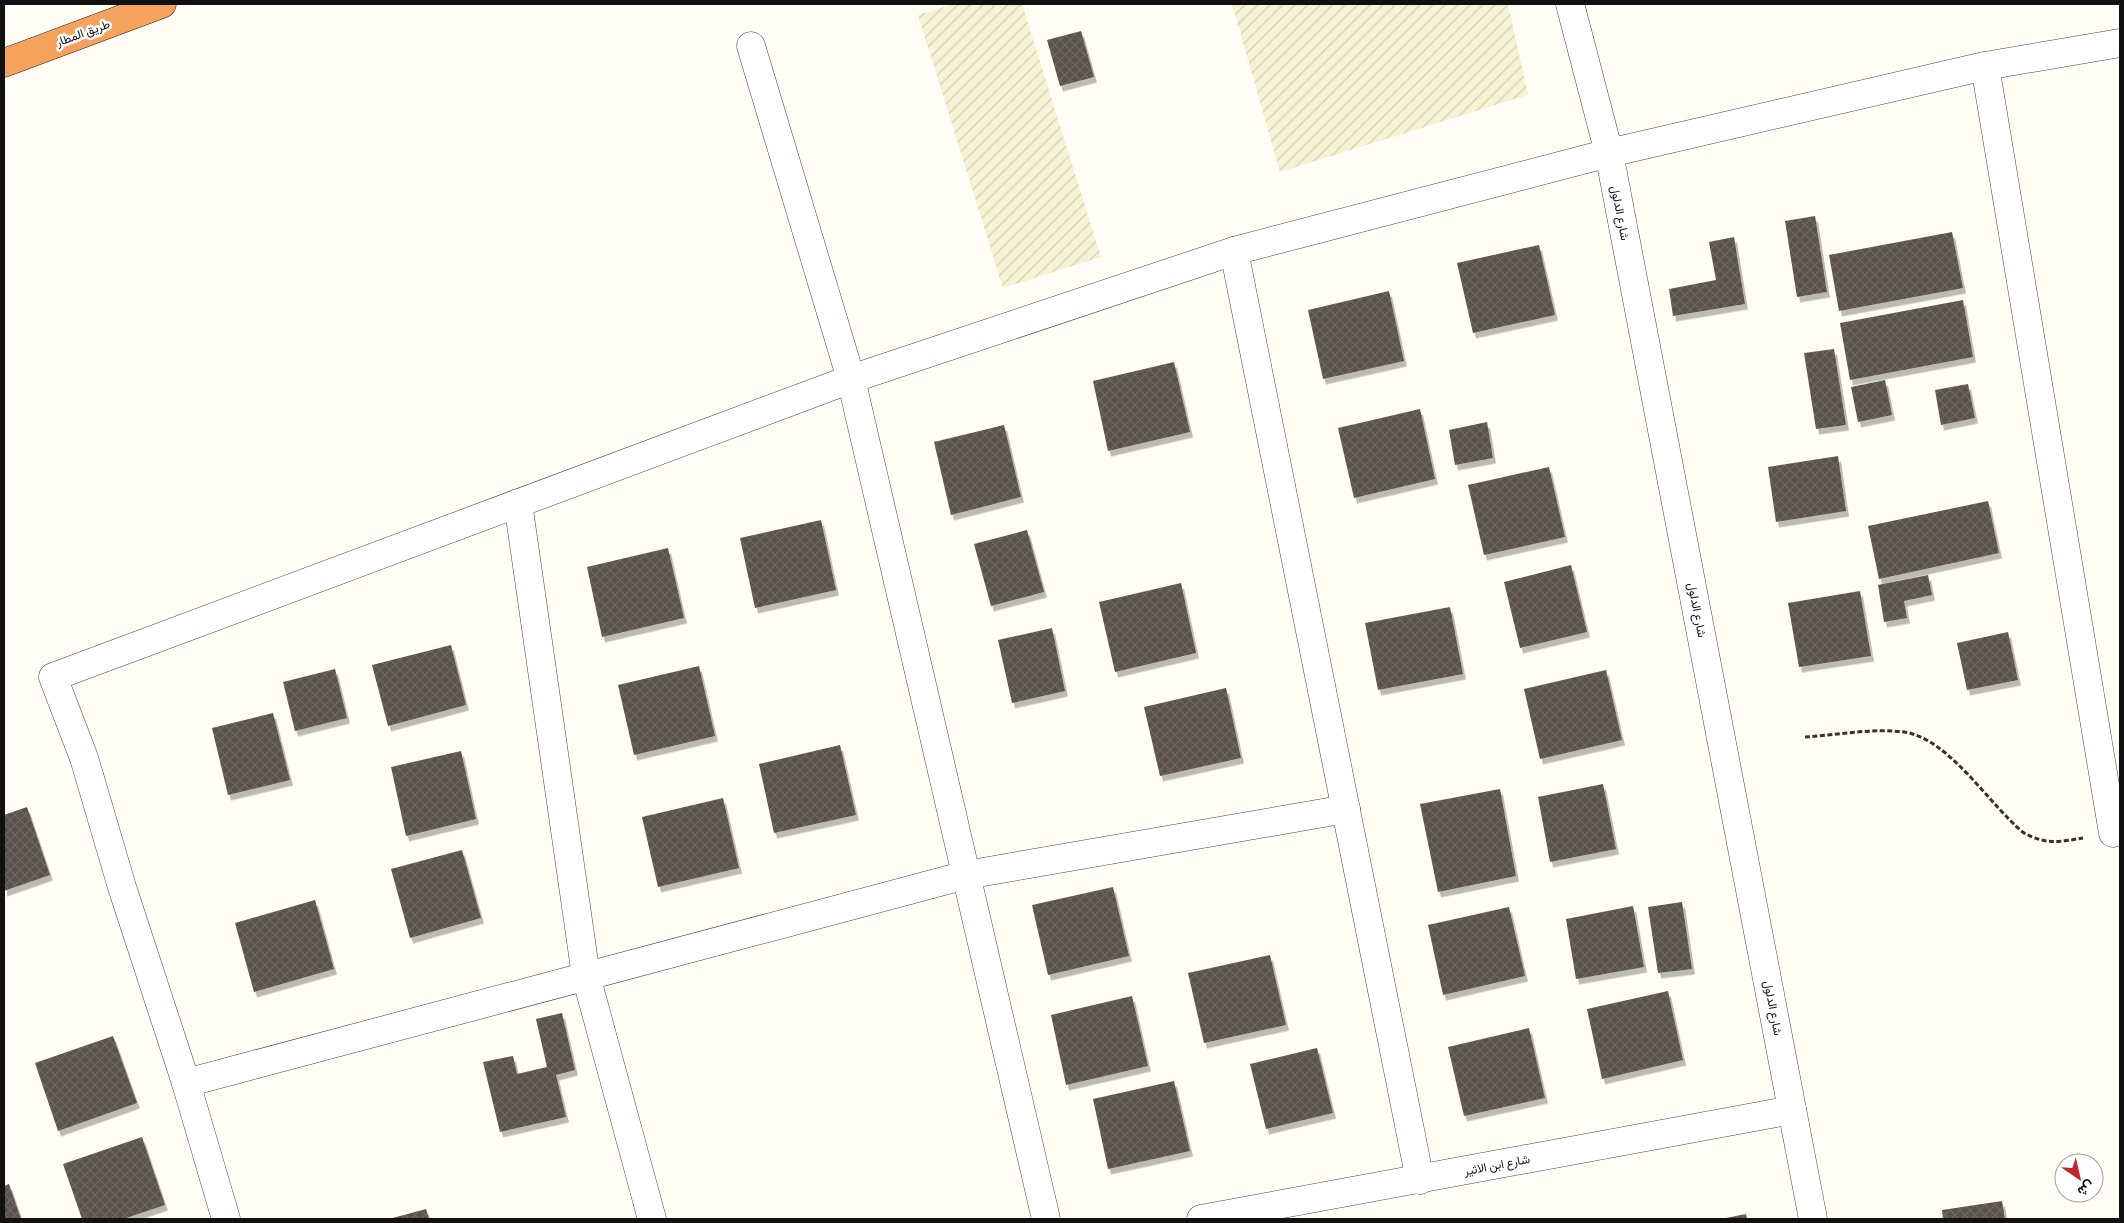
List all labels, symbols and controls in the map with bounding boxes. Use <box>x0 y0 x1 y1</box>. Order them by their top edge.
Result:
street label: طريق المطار <box>52 14 112 50</box>
street label: شارع الدلول <box>1606 184 1635 242</box>
street label: شارع الدلول <box>1683 581 1712 639</box>
street label: شارع الدلول <box>1759 979 1788 1037</box>
street label: شارع ابن الاثير <box>1461 1149 1531 1180</box>
north arrow <box>2054 1153 2104 1203</box>
text: ش <box>2074 1177 2099 1203</box>

